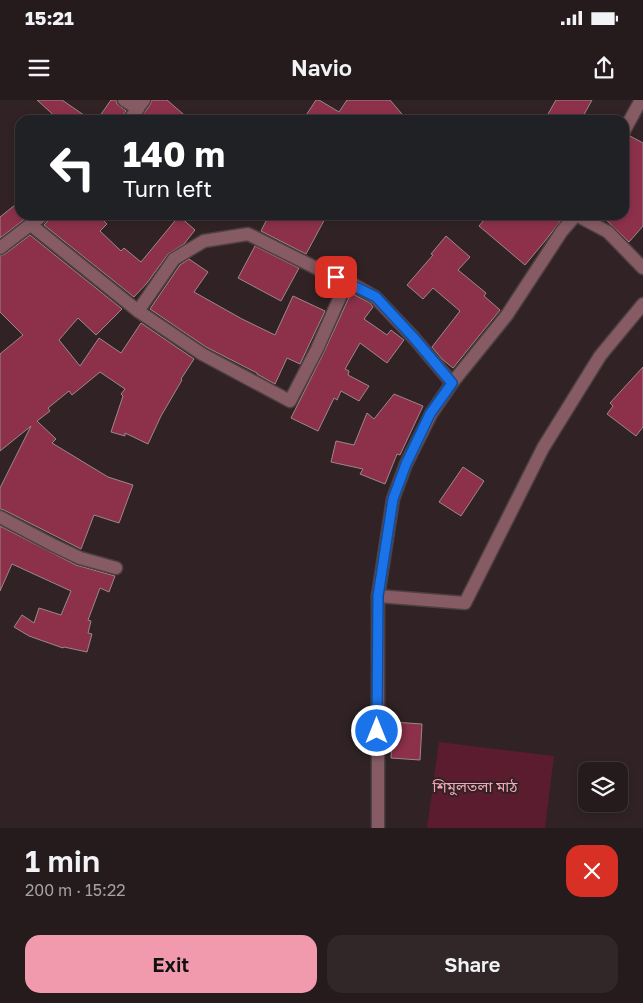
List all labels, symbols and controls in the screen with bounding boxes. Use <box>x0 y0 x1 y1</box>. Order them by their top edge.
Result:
text: 15:21 <box>25 6 74 29</box>
icon: menu <box>25 54 53 82</box>
text: Navio <box>291 54 352 81</box>
icon: share <box>590 54 618 82</box>
text: 140 m <box>123 133 225 175</box>
icon: left <box>40 135 105 200</box>
text: Turn left <box>123 175 212 202</box>
pin <box>315 256 357 298</box>
icon: arrive <box>322 263 350 291</box>
position arrow <box>350 704 402 756</box>
map controls <box>578 762 628 812</box>
button: layers <box>578 762 628 812</box>
park label: শিমুলতলা মাঠ <box>432 777 518 796</box>
text: 1 min <box>25 843 100 879</box>
button: close <box>566 845 618 897</box>
text: 200 m · 15:22 <box>25 880 125 900</box>
button: Exit <box>25 935 317 993</box>
button: Share <box>327 935 618 993</box>

